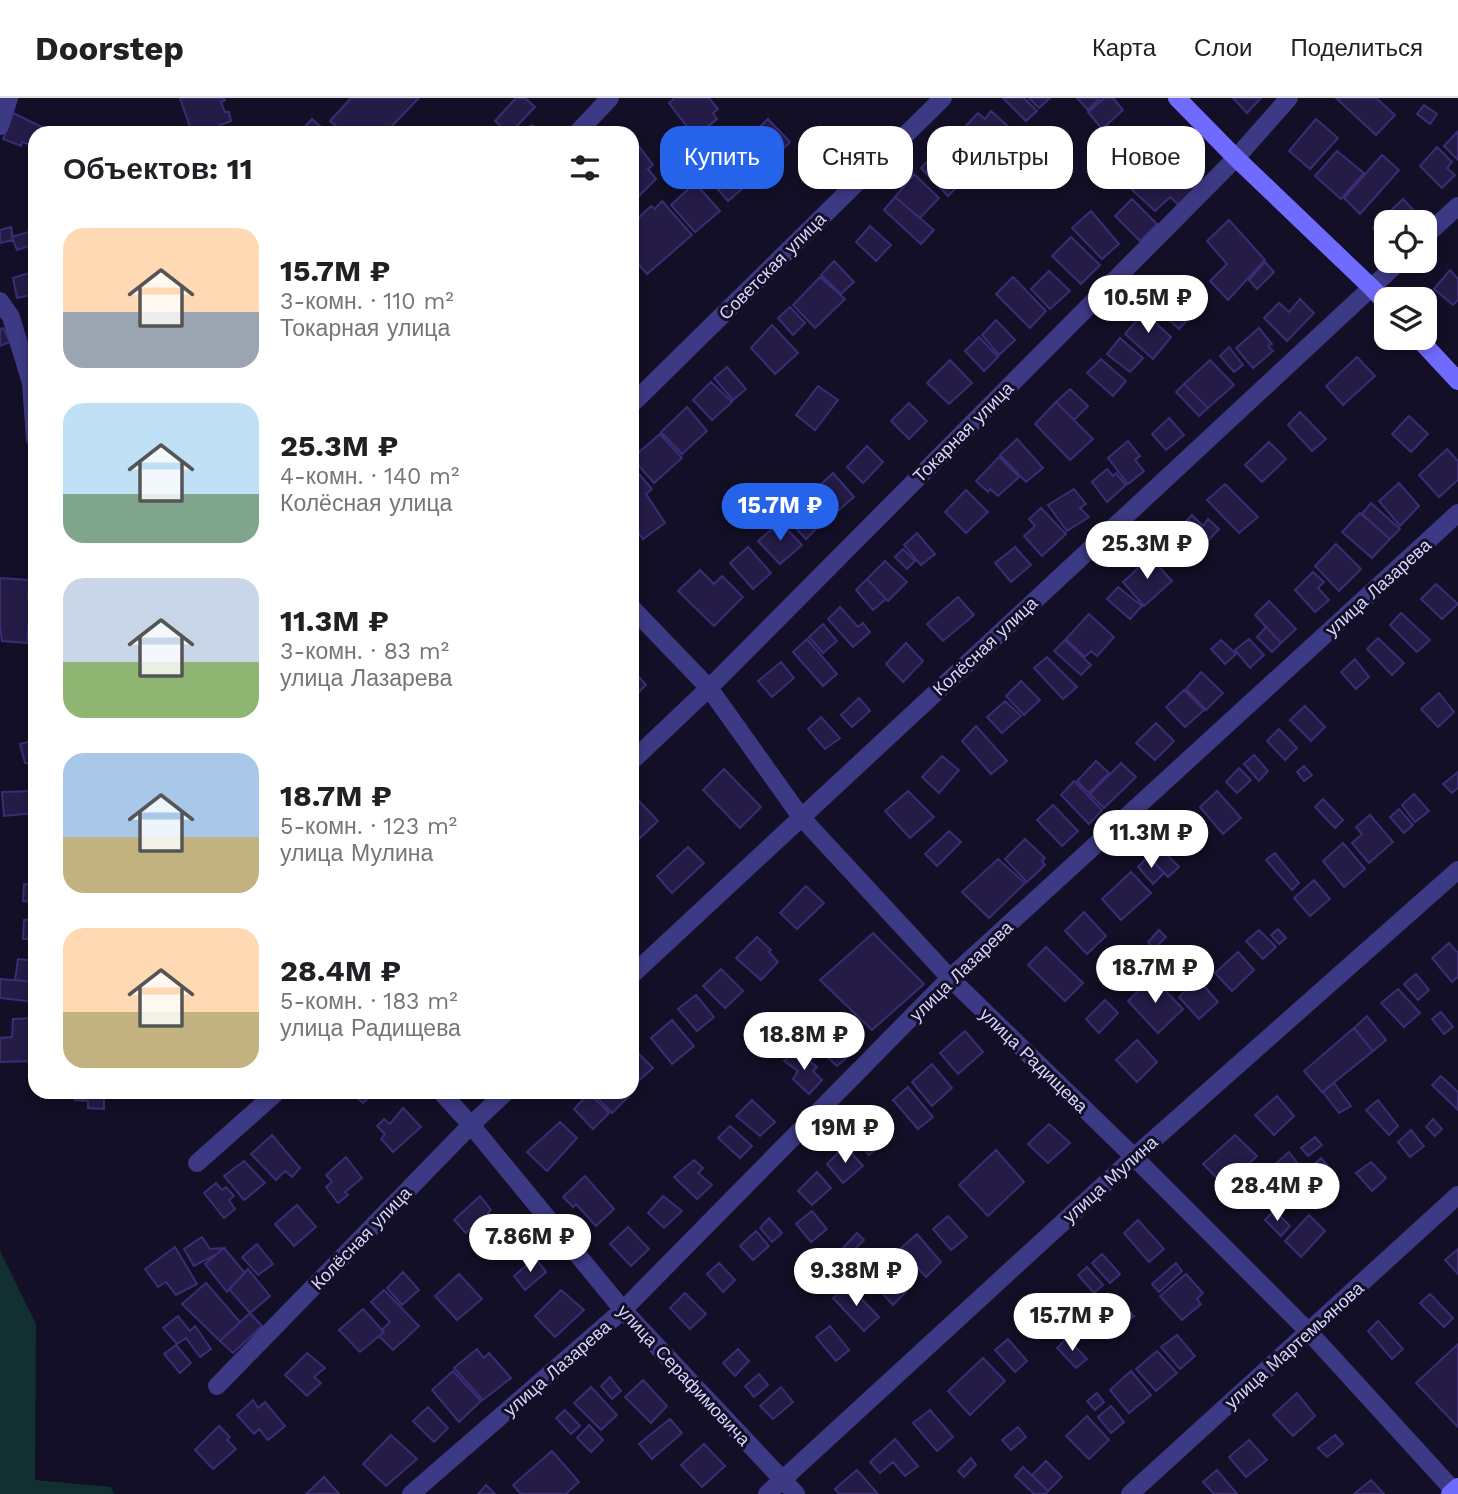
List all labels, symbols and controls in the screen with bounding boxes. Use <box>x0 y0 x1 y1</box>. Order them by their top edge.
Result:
text: Doorstep <box>35 29 184 68</box>
text: Карта <box>1092 34 1156 62</box>
text: Слои <box>1194 34 1252 62</box>
text: Поделиться <box>1290 34 1423 62</box>
chip: Купить <box>660 126 784 189</box>
chip: Снять <box>798 126 913 189</box>
chip: Фильтры <box>927 126 1073 189</box>
chip: Новое <box>1087 126 1205 189</box>
icon: filters <box>566 149 604 187</box>
text: Объектов: 11 <box>63 151 253 186</box>
street label: Советская улица <box>714 208 830 324</box>
map controls <box>1374 210 1437 350</box>
button: locate <box>1374 210 1437 273</box>
text: 15.7M ₽ <box>280 253 391 288</box>
icon: home <box>119 256 203 340</box>
pin: 10.5M ₽ <box>1083 275 1213 335</box>
text: 10.5M ₽ <box>1104 284 1192 311</box>
button: layers <box>1374 287 1437 350</box>
text: 3-комн. · 110 m² <box>280 288 454 315</box>
text: Токарная улица <box>280 315 450 342</box>
street label: Токарная улица <box>908 377 1018 487</box>
text: 25.3M ₽ <box>280 428 398 463</box>
icon: home <box>119 431 203 515</box>
text: 4-комн. · 140 m² <box>280 463 459 490</box>
pin: 15.7M ₽ <box>715 484 845 543</box>
text: Колёсная улица <box>280 490 452 517</box>
text: 15.7M ₽ <box>738 492 822 519</box>
pin: 25.3M ₽ <box>1082 522 1212 581</box>
text: 25.3M ₽ <box>1102 530 1192 557</box>
street label: улица Лазарева <box>1321 533 1436 640</box>
street label: Колёсная улица <box>928 592 1042 700</box>
text: 11.3M ₽ <box>280 603 389 638</box>
icon: home <box>119 606 203 690</box>
text: 3-комн. · 83 m² <box>280 638 449 665</box>
text: улица Лазарева <box>280 665 452 692</box>
text: 18.7M ₽ <box>280 778 392 813</box>
icon: home <box>119 781 203 865</box>
pin: 11.3M ₽ <box>1086 810 1216 870</box>
text: 5-комн. · 123 m² <box>280 813 457 840</box>
text: 11.3M ₽ <box>1109 819 1193 846</box>
text: улица Мулина <box>280 840 433 867</box>
street label: улица Лазарева <box>905 916 1018 1025</box>
pin: 18.7M ₽ <box>1090 946 1220 1005</box>
text: 28.4M ₽ <box>280 953 401 988</box>
text: 18.7M ₽ <box>1112 954 1198 981</box>
icon: home <box>119 956 203 1040</box>
text: 5-комн. · 183 m² <box>280 988 458 1015</box>
street label: улица Радищева <box>976 1003 1093 1117</box>
pin: 18.8M ₽ <box>739 1012 869 1072</box>
text: улица Радищева <box>280 1015 461 1042</box>
text: 18.8M ₽ <box>760 1021 848 1048</box>
pin: 19M ₽ <box>796 1105 894 1165</box>
text: 19M ₽ <box>811 1114 879 1141</box>
street label: улица Мулина <box>1058 1130 1162 1227</box>
pin: 28.4M ₽ <box>1212 1164 1342 1223</box>
text: 28.4M ₽ <box>1231 1172 1323 1199</box>
street label: Колёсная улица <box>307 1181 416 1294</box>
pin: 7.86M ₽ <box>465 1214 595 1274</box>
text: 7.86M ₽ <box>485 1223 575 1250</box>
pin: 9.38M ₽ <box>791 1248 921 1308</box>
text: 9.38M ₽ <box>810 1257 902 1284</box>
street label: улица Мартемьянова <box>1220 1277 1368 1413</box>
pin: 15.7M ₽ <box>1007 1294 1137 1353</box>
street label: улица Серафимовича <box>613 1300 755 1450</box>
text: 15.7M ₽ <box>1030 1302 1114 1329</box>
street label: улица Лазарева <box>499 1315 616 1420</box>

